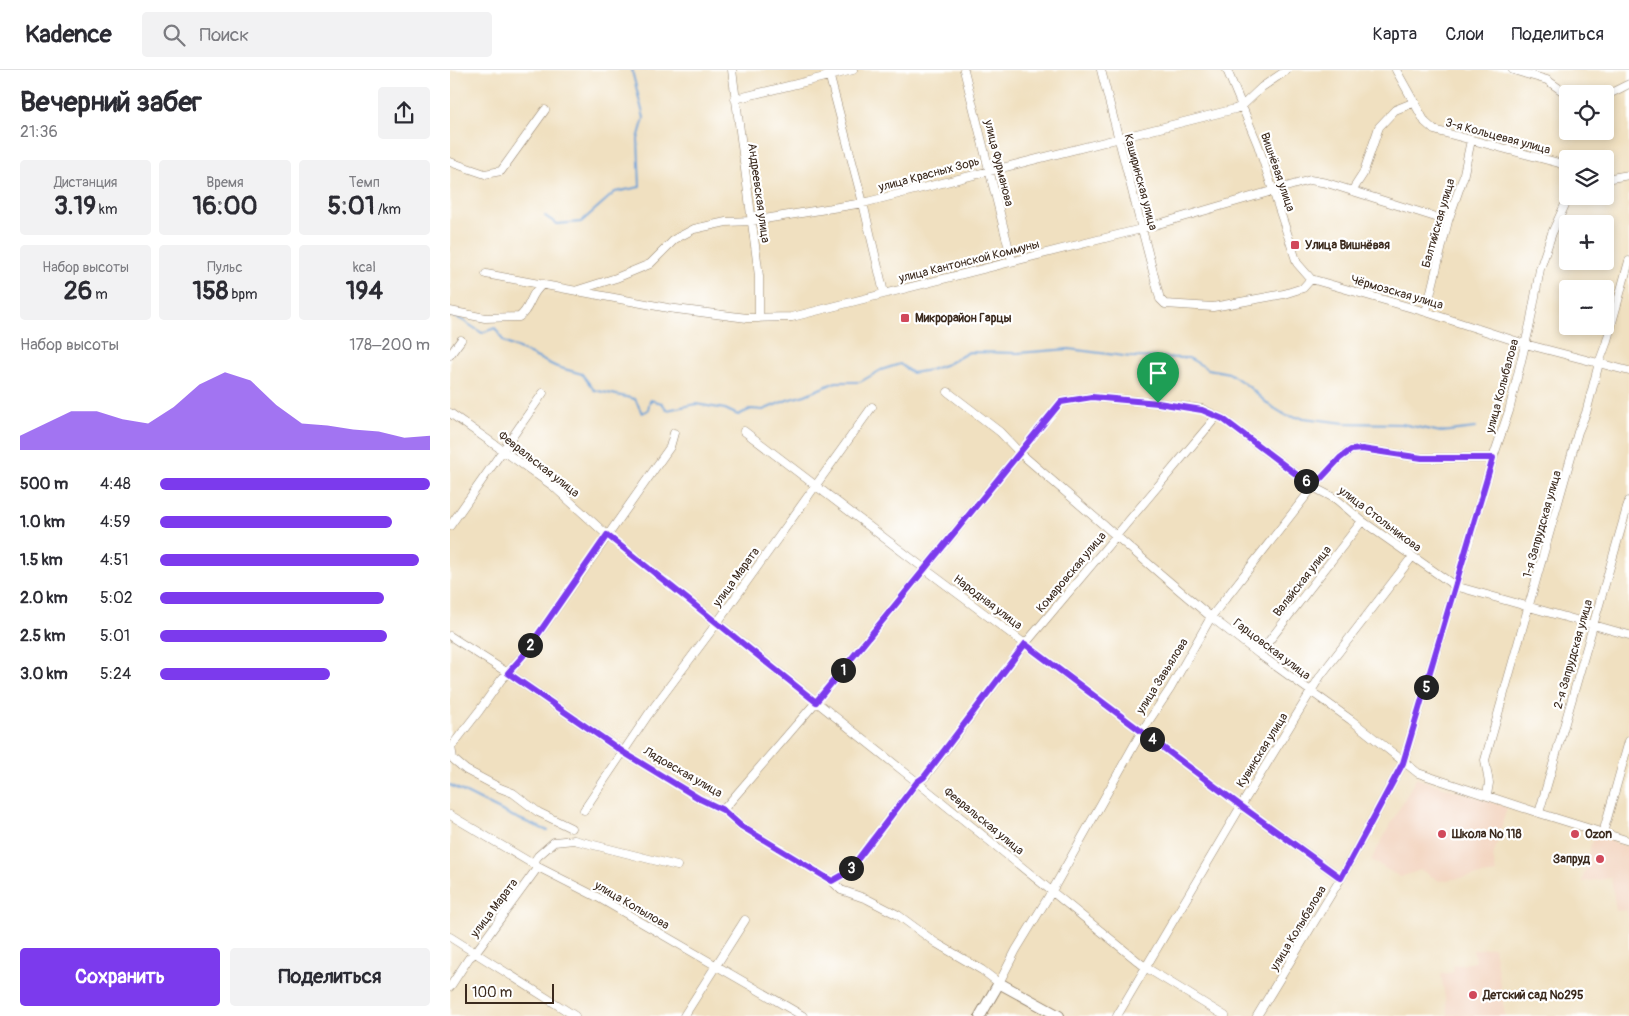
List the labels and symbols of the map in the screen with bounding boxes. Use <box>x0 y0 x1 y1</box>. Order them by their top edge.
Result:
street label: 3-я Кольцевая улица <box>1444 115 1553 158</box>
street label: улица Фурманова <box>980 117 1017 208</box>
street label: Вишнёвая улица <box>1257 131 1298 214</box>
street label: Каширинская улица <box>1120 132 1161 232</box>
street label: Андреевская улица <box>744 142 773 244</box>
street label: улица Красных Зорь <box>876 154 981 195</box>
street label: Балтийская улица <box>1419 176 1459 270</box>
street label: улица Кантонской Коммуны <box>896 237 1041 286</box>
place label: Улица Вишнёвая <box>1305 238 1390 253</box>
marker: Улица Вишнёвая <box>1289 239 1301 251</box>
street label: Чёрмозская улица <box>1349 272 1445 313</box>
place label: Микрорайон Гарцы <box>915 311 1012 326</box>
marker: Микрорайон Гарцы <box>899 312 911 324</box>
street label: улица Колыбалова <box>1482 337 1522 436</box>
pin <box>1137 352 1179 403</box>
street label: Февральская улица <box>495 428 583 501</box>
pin: 6 <box>1294 468 1318 494</box>
street label: 1-я Запрудская улица <box>1520 468 1565 580</box>
street label: улица Стольникова <box>1335 483 1424 556</box>
street label: Комаровская улица <box>1033 529 1110 616</box>
street label: Валайская улица <box>1270 542 1335 620</box>
street label: улица Марата <box>709 544 763 611</box>
street label: Народная улица <box>950 572 1025 633</box>
street label: 2-я Запрудская улица <box>1551 597 1596 710</box>
street label: Гарцовская улица <box>1230 615 1314 684</box>
pin: 2 <box>518 632 542 658</box>
street label: улица Завьялова <box>1133 635 1192 718</box>
pin: 1 <box>830 658 856 682</box>
pin: 5 <box>1414 674 1438 700</box>
street label: Кувинская улица <box>1233 710 1292 790</box>
pin: 4 <box>1140 726 1164 752</box>
street label: Лядовская улица <box>640 743 725 801</box>
street label: Февральская улица <box>941 784 1027 859</box>
place label: Школа № 118 <box>1451 827 1522 842</box>
place label: Ozon <box>1585 827 1612 842</box>
marker: Школа № 118 <box>1436 828 1448 840</box>
marker: Ozon <box>1569 828 1581 840</box>
place label: Запруд <box>1553 852 1591 867</box>
marker: Запруд <box>1594 853 1606 865</box>
pin: 3 <box>838 856 864 880</box>
street label: улица Марата <box>467 876 522 941</box>
street label: улица Копылова <box>591 877 672 933</box>
street label: улица Колыбалова <box>1267 883 1330 974</box>
scale bar <box>465 981 554 1004</box>
place label: Детский сад №295 <box>1482 988 1584 1003</box>
marker: Детский сад №295 <box>1467 989 1479 1001</box>

